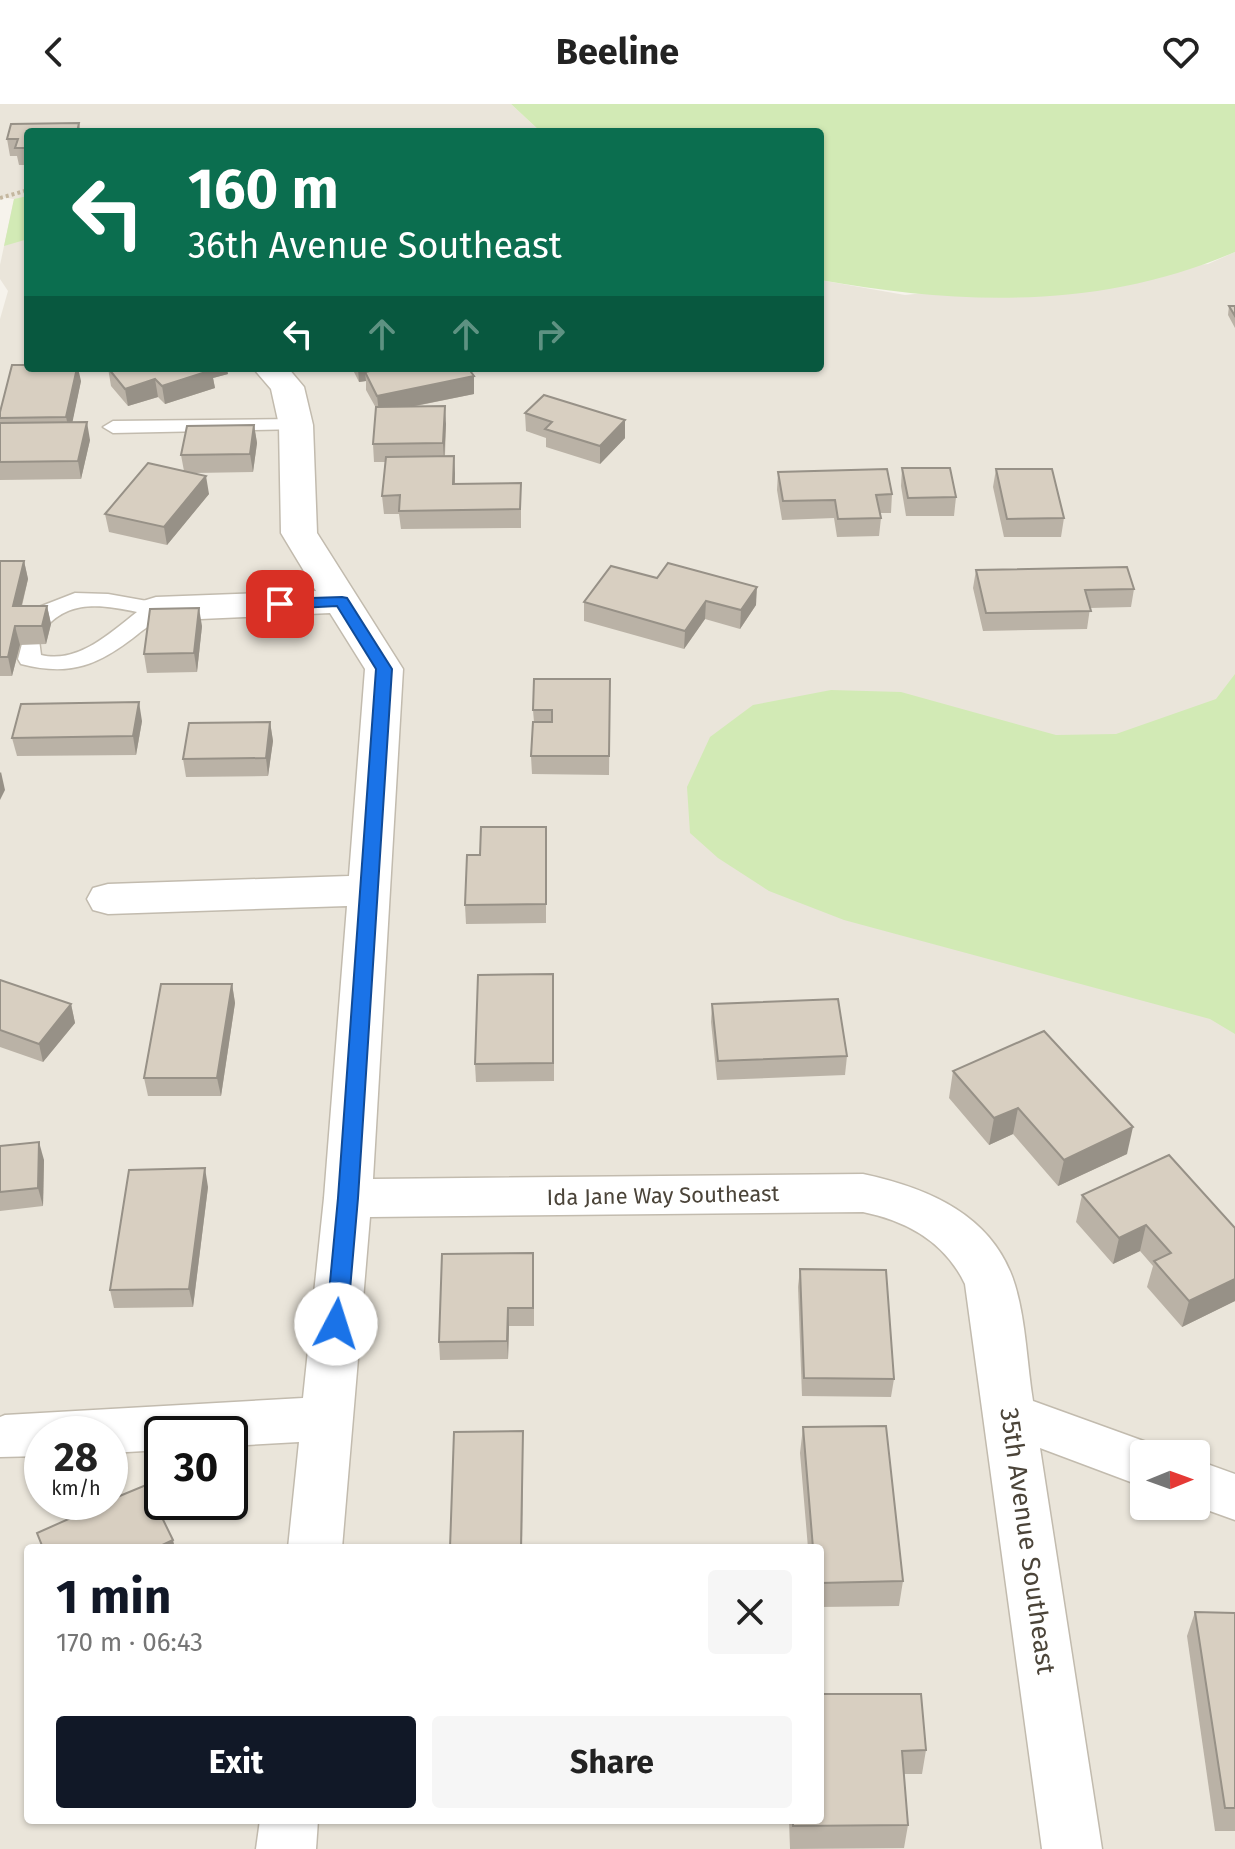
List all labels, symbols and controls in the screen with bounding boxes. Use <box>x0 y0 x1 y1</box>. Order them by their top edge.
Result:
icon: back <box>32 30 76 74</box>
text: Beeline <box>556 30 679 74</box>
icon: heart <box>1159 30 1203 74</box>
text: 160 m <box>188 156 339 223</box>
icon: left <box>56 160 160 264</box>
text: 36th Avenue Southeast <box>188 224 562 268</box>
icon: left <box>276 312 320 356</box>
icon: ahead <box>360 312 404 356</box>
icon: ahead <box>444 312 488 356</box>
icon: right <box>528 312 572 356</box>
pin <box>246 570 314 638</box>
icon: arrive <box>258 582 302 626</box>
street label: Ida Jane Way Southeast <box>546 1180 780 1211</box>
position arrow <box>294 1282 378 1366</box>
street label: 35th Avenue Southeast <box>993 1406 1062 1677</box>
speed limit sign: 30 <box>144 1416 248 1520</box>
text: 28 <box>54 1434 98 1482</box>
north arrow <box>1130 1440 1210 1520</box>
map controls <box>1130 1440 1210 1520</box>
text: km/h <box>51 1476 101 1500</box>
text: 1 min <box>56 1568 171 1626</box>
button: close <box>708 1570 792 1654</box>
text: 170 m · 06:43 <box>56 1627 203 1658</box>
button: Exit <box>56 1716 416 1808</box>
button: Share <box>432 1716 792 1808</box>

